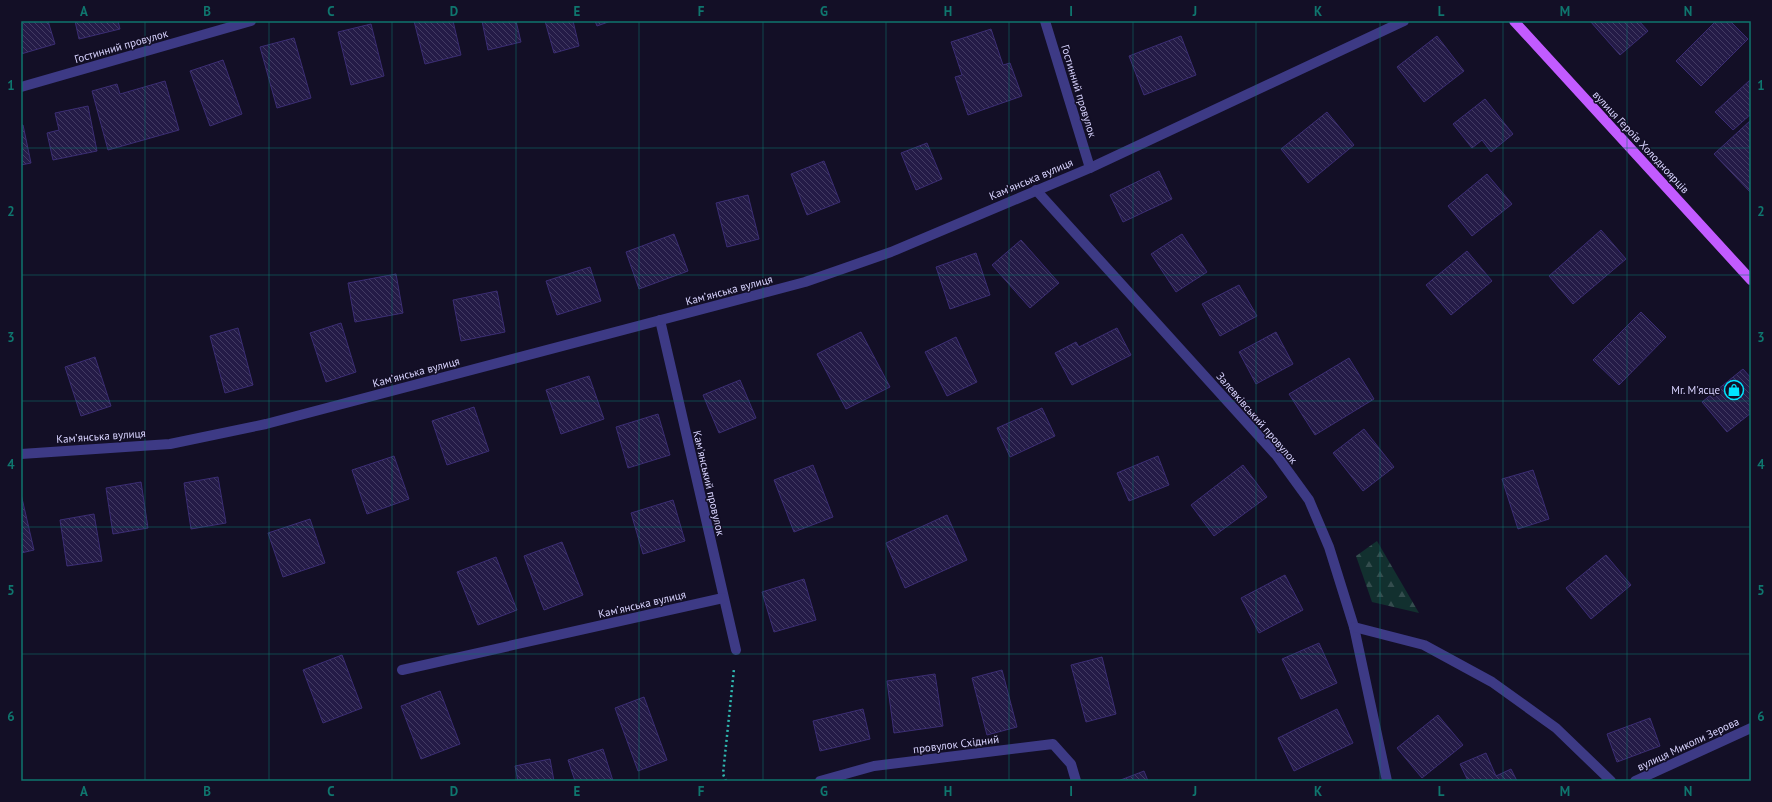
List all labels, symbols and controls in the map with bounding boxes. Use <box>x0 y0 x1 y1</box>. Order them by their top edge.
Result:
text: A <box>80 3 88 20</box>
text: B <box>203 3 211 20</box>
text: C <box>327 3 335 20</box>
text: D <box>450 3 458 20</box>
text: E <box>574 3 581 20</box>
text: F <box>698 3 705 20</box>
text: G <box>820 3 828 20</box>
text: H <box>944 3 952 20</box>
text: I <box>1069 3 1073 20</box>
text: J <box>1192 3 1197 20</box>
text: K <box>1314 3 1322 20</box>
text: L <box>1438 3 1445 20</box>
text: M <box>1560 3 1570 20</box>
text: N <box>1684 3 1692 20</box>
street label: Гостинний провулок <box>73 26 170 66</box>
street label: Гостинний провулок <box>1058 43 1100 140</box>
text: 1 <box>7 77 15 94</box>
text: 1 <box>1757 77 1765 94</box>
street label: вулиця Героїв Холодноярців <box>1590 88 1692 196</box>
street label: Камʼянська вулиця <box>987 155 1075 203</box>
text: 2 <box>7 203 15 220</box>
text: 2 <box>1757 203 1765 220</box>
street label: Камʼянська вулиця <box>684 272 774 308</box>
text: 3 <box>7 329 15 346</box>
text: 3 <box>1757 329 1765 346</box>
street label: Камʼянська вулиця <box>371 354 461 390</box>
street label: Залевківський провулок <box>1213 369 1301 467</box>
shop icon: Mr. М'ясце <box>1723 379 1745 401</box>
place label: Mr. М'ясце <box>1671 383 1720 397</box>
street label: Камʼянська вулиця <box>56 426 146 446</box>
street label: Кам'янський провулок <box>690 429 728 538</box>
text: 4 <box>7 456 15 473</box>
text: 4 <box>1757 456 1765 473</box>
text: 5 <box>7 582 15 599</box>
text: 5 <box>1757 582 1765 599</box>
street label: Камʼянська вулиця <box>597 587 687 621</box>
text: 6 <box>7 708 15 725</box>
text: 6 <box>1757 708 1765 725</box>
street label: вулиця Миколи Зерова <box>1635 714 1741 774</box>
street label: провулок Східний <box>912 732 1000 756</box>
text: A <box>80 783 88 800</box>
text: B <box>203 783 211 800</box>
text: C <box>327 783 335 800</box>
text: D <box>450 783 458 800</box>
text: E <box>574 783 581 800</box>
text: F <box>698 783 705 800</box>
text: G <box>820 783 828 800</box>
text: H <box>944 783 952 800</box>
text: I <box>1069 783 1073 800</box>
text: J <box>1192 783 1197 800</box>
text: K <box>1314 783 1322 800</box>
text: L <box>1438 783 1445 800</box>
text: M <box>1560 783 1570 800</box>
text: N <box>1684 783 1692 800</box>

